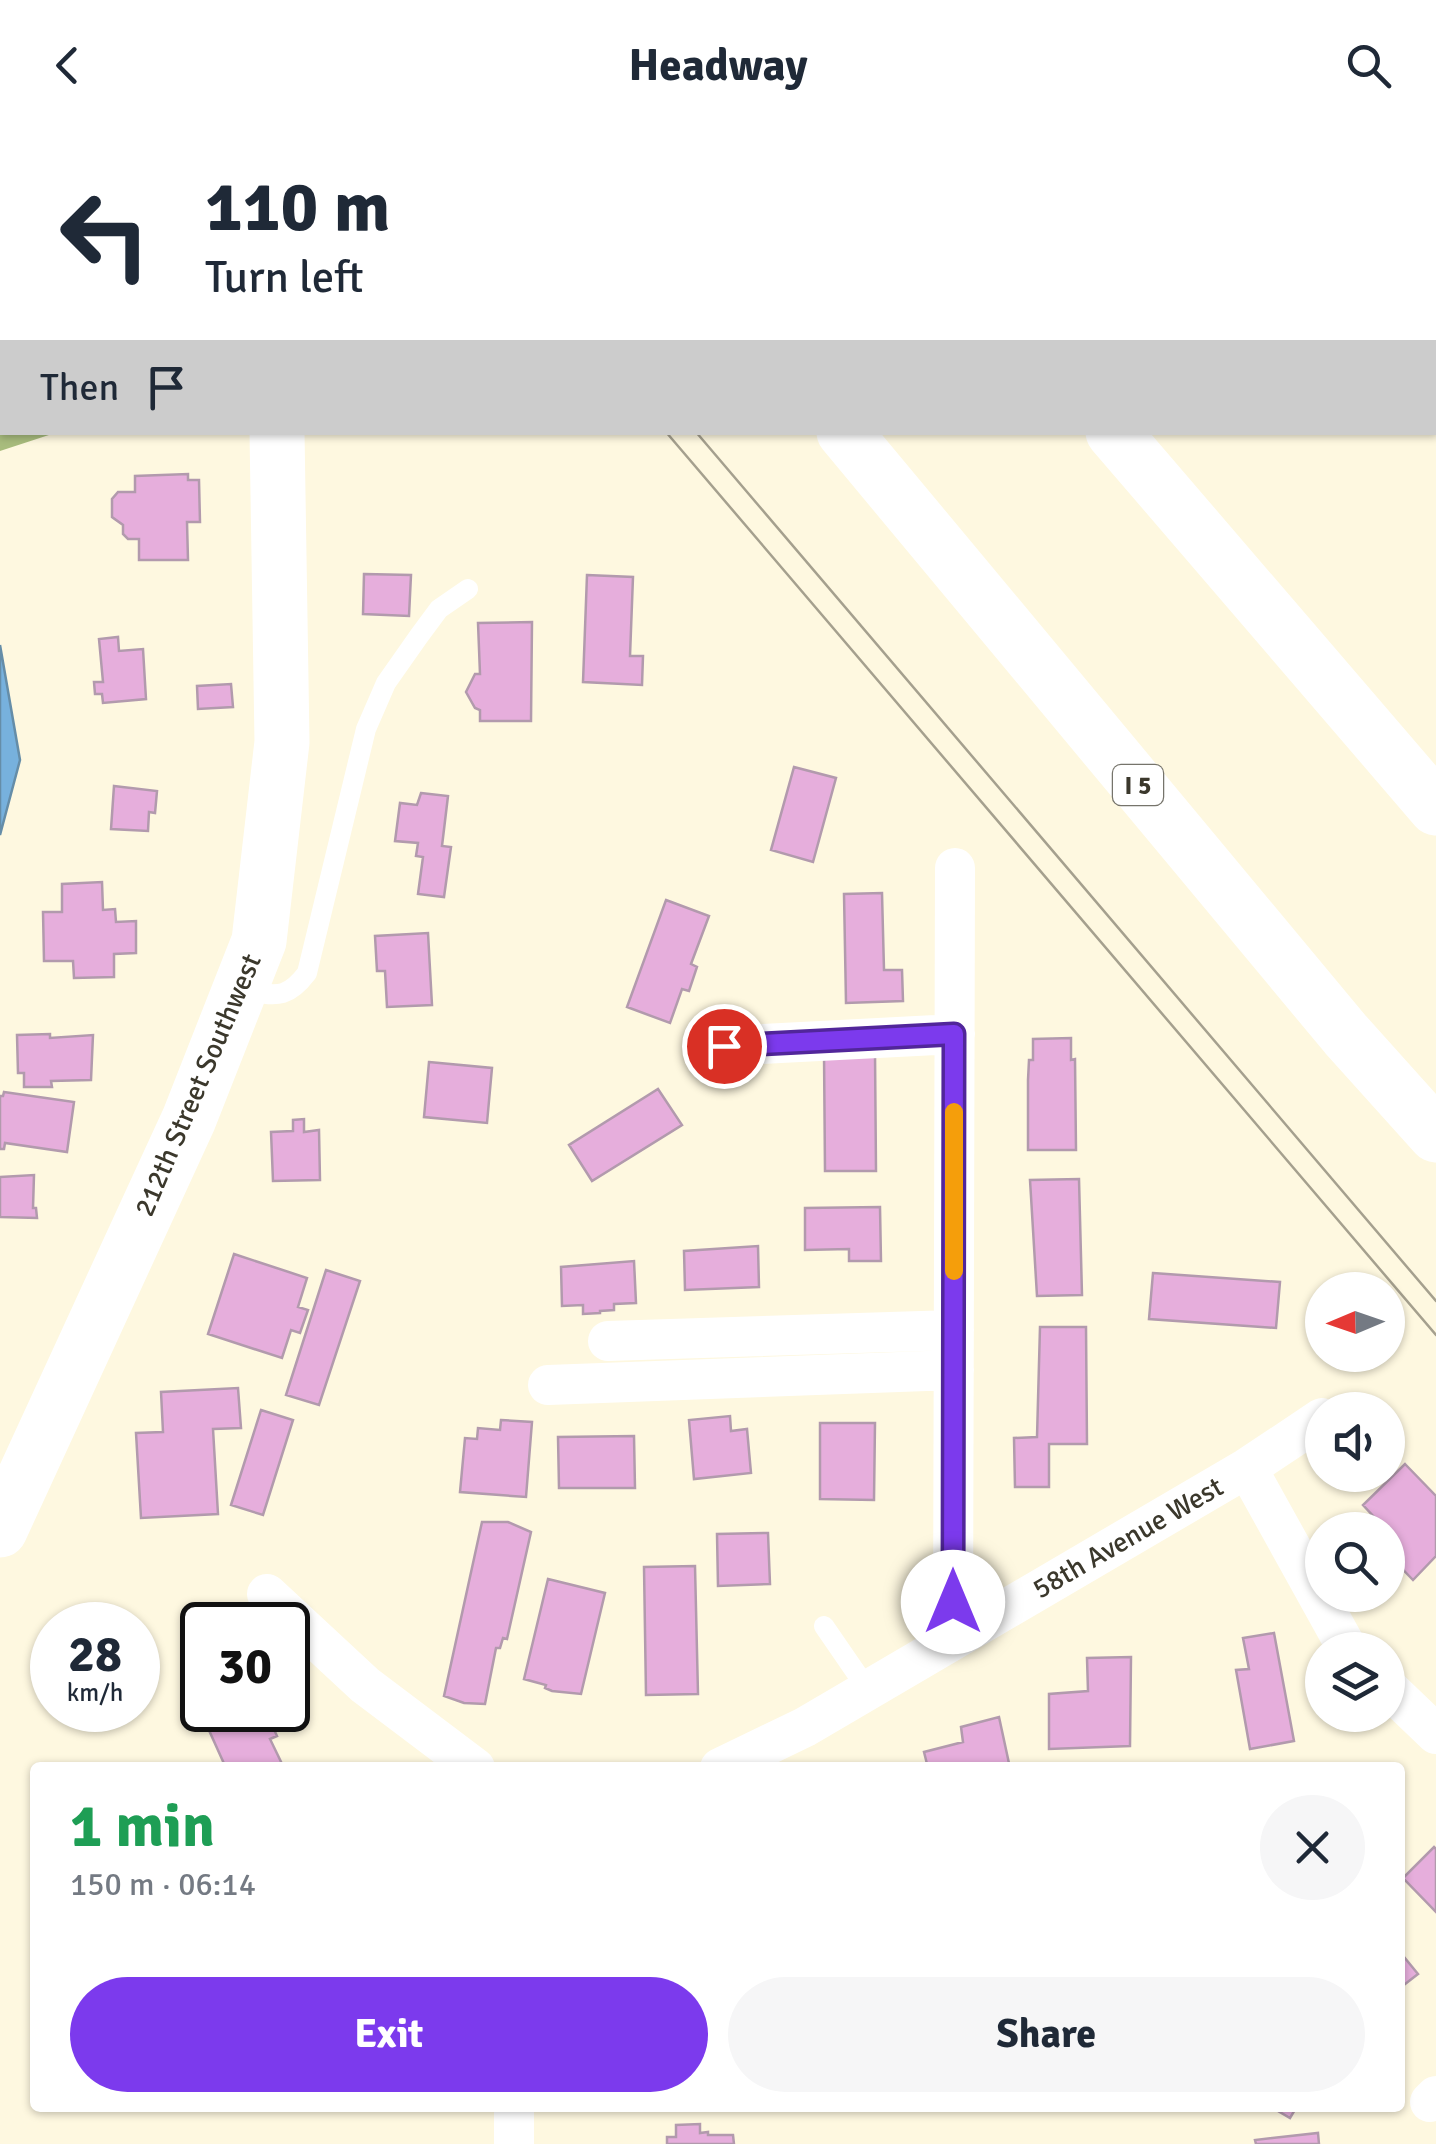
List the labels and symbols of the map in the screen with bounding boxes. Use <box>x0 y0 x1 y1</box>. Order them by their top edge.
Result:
road number: I 5 <box>1113 765 1163 805</box>
street label: 212th Street Southwest <box>127 949 269 1221</box>
pin <box>682 1004 767 1089</box>
north arrow <box>1305 1272 1405 1372</box>
street label: 58th Avenue West <box>1027 1470 1229 1606</box>
position arrow <box>901 1550 1005 1654</box>
speed limit sign: 30 <box>180 1602 310 1732</box>

